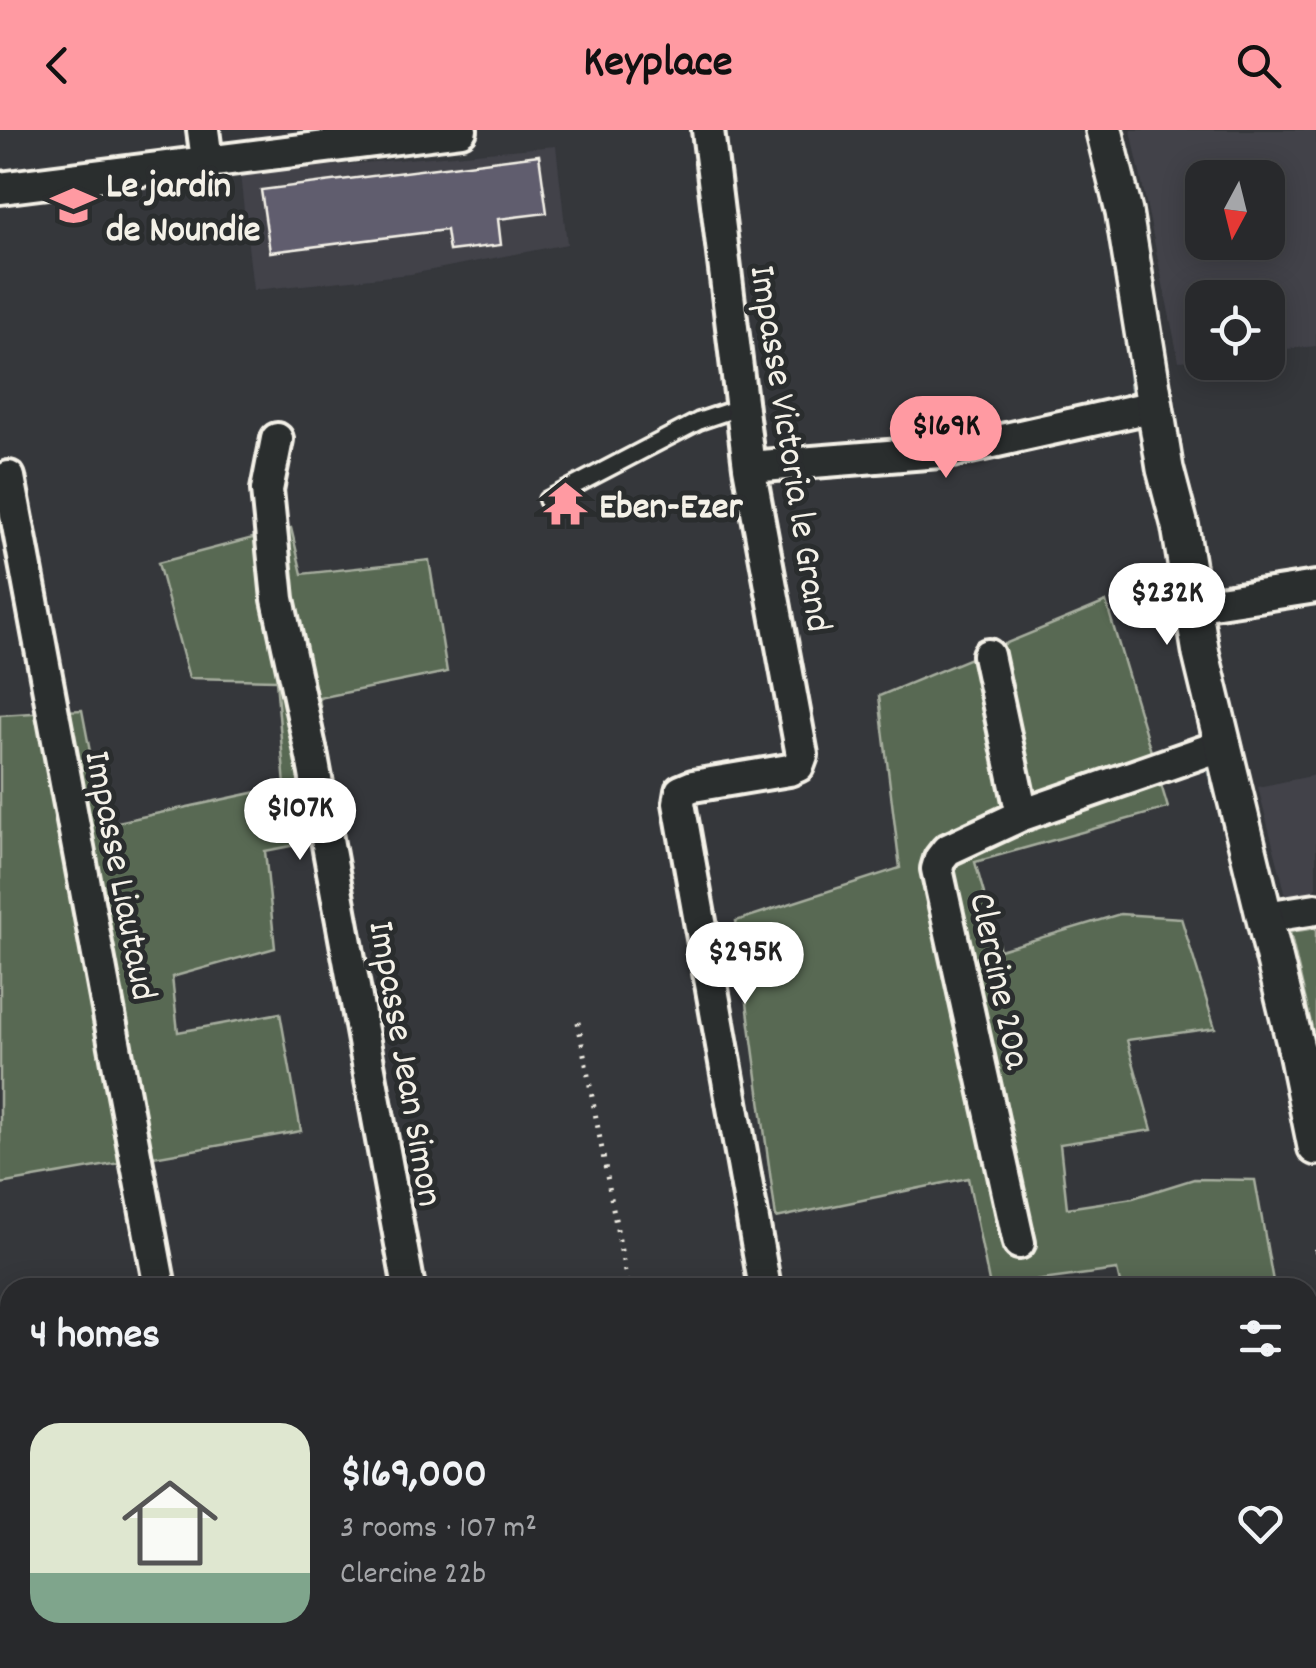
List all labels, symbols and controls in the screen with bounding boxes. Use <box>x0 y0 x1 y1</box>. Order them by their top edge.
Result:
text: Keyplace <box>583 33 733 97</box>
icon: back <box>30 38 85 93</box>
icon: search <box>1231 38 1286 93</box>
north arrow <box>1185 160 1285 260</box>
map controls <box>1185 160 1285 380</box>
place label: Le jardin de Noundie <box>106 161 260 260</box>
school or university icon: Le jardin de Noundie <box>49 181 97 229</box>
street label: Impasse Victoria le Grand <box>731 262 844 636</box>
button: locate <box>1185 280 1285 380</box>
pin: $169K <box>876 396 1016 481</box>
text: $169K <box>912 405 980 451</box>
temple icon: Eben-Ezer <box>542 480 590 528</box>
place label: Eben-Ezer <box>599 482 743 537</box>
pin: $232K <box>1097 563 1237 648</box>
text: $232K <box>1130 572 1204 618</box>
street label: Impasse Liautaud <box>66 746 169 1006</box>
pin: $107K <box>230 778 370 863</box>
text: $107K <box>266 787 334 833</box>
street label: Clercine 20a <box>951 888 1042 1076</box>
street label: Impasse Jean Simon <box>350 917 455 1211</box>
pin: $295K <box>675 922 815 1007</box>
text: $295K <box>708 931 782 977</box>
text: 4 homes <box>30 1308 160 1368</box>
icon: filters <box>1233 1311 1288 1366</box>
text: $169,000 <box>340 1447 487 1507</box>
icon: home <box>110 1463 230 1583</box>
icon: heart <box>1233 1496 1288 1551</box>
text: 3 rooms · 107 m² <box>340 1507 537 1553</box>
text: Clercine 22b <box>340 1553 486 1599</box>

